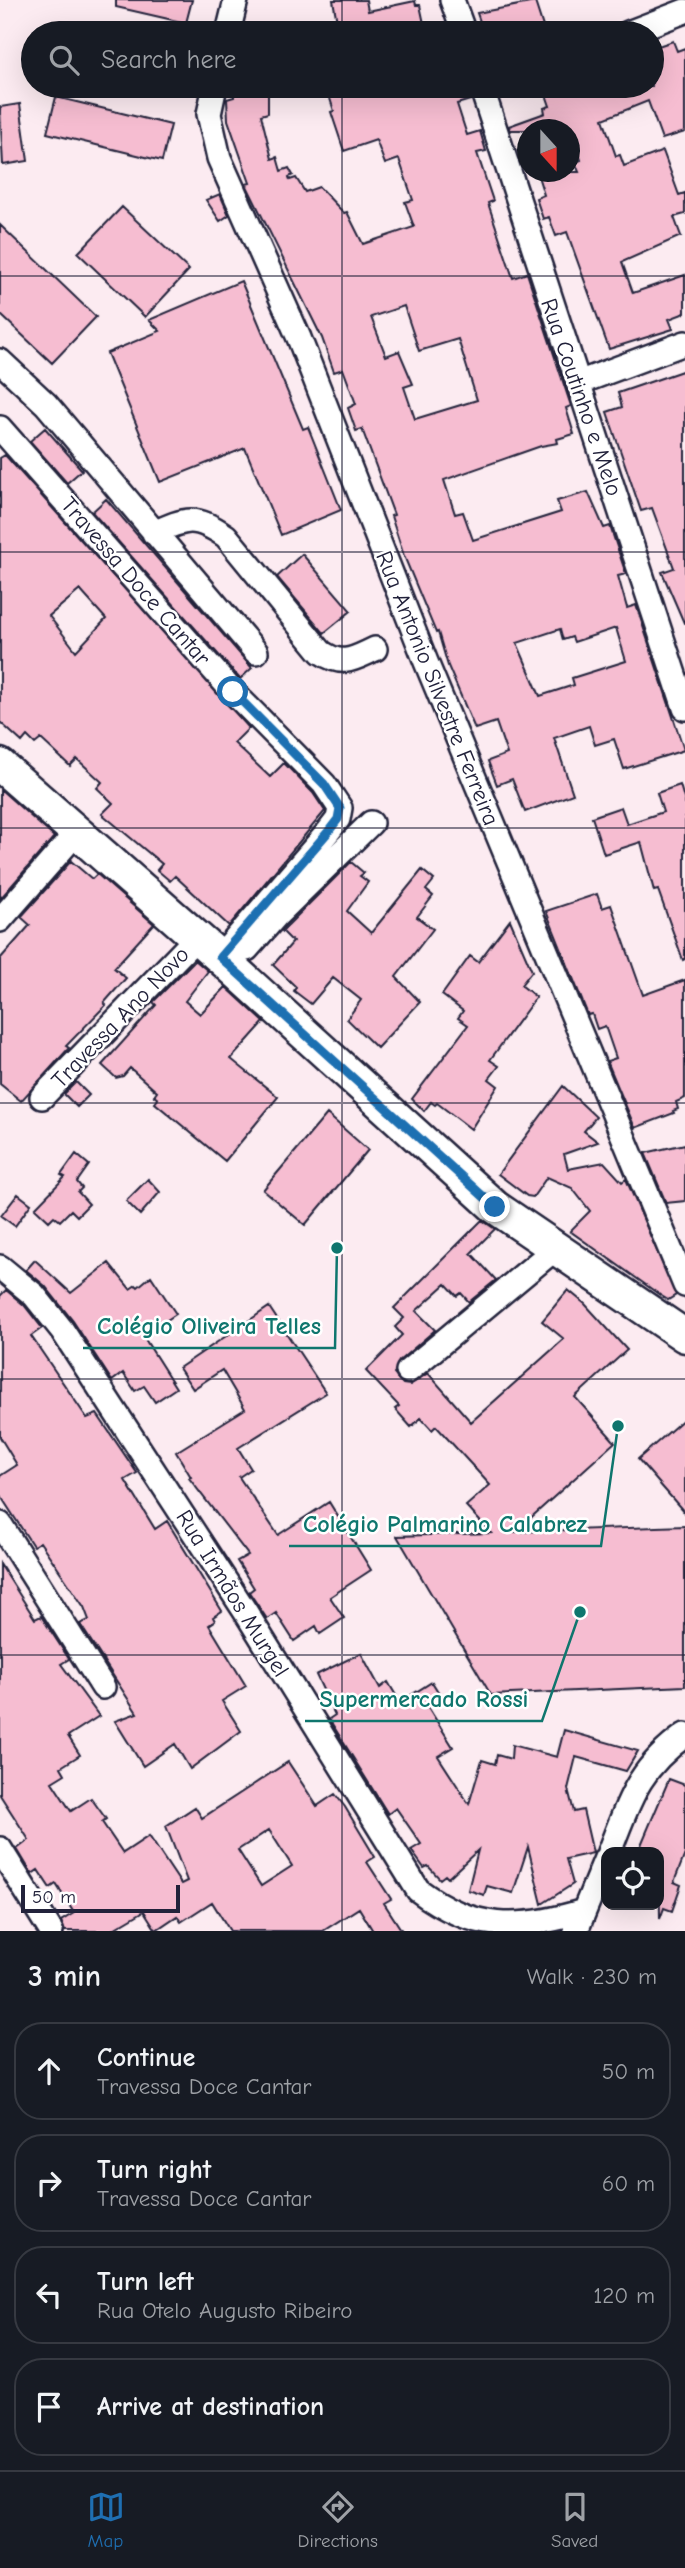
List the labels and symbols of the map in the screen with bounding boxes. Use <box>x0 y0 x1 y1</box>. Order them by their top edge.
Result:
north arrow <box>517 119 580 182</box>
street label: Rua Coutinho e Melo <box>535 295 628 499</box>
street label: Travessa Doce Cantar <box>55 492 217 672</box>
street label: Rua Antonio Silvestre Ferreira <box>370 547 505 829</box>
route start <box>217 676 248 707</box>
street label: Travessa Ano Novo <box>46 941 195 1094</box>
route end <box>479 1191 510 1222</box>
callout: Colégio Oliveira Telles <box>83 1303 335 1348</box>
text: Colégio Oliveira Telles <box>97 1312 321 1340</box>
callout: Colégio Palmarino Calabrez <box>289 1501 601 1546</box>
street label: Rua Irmãos Murgel <box>170 1505 295 1682</box>
text: Colégio Palmarino Calabrez <box>303 1510 588 1538</box>
callout: Supermercado Rossi <box>305 1676 542 1721</box>
text: Supermercado Rossi <box>320 1685 528 1713</box>
scale bar <box>21 1882 180 1914</box>

